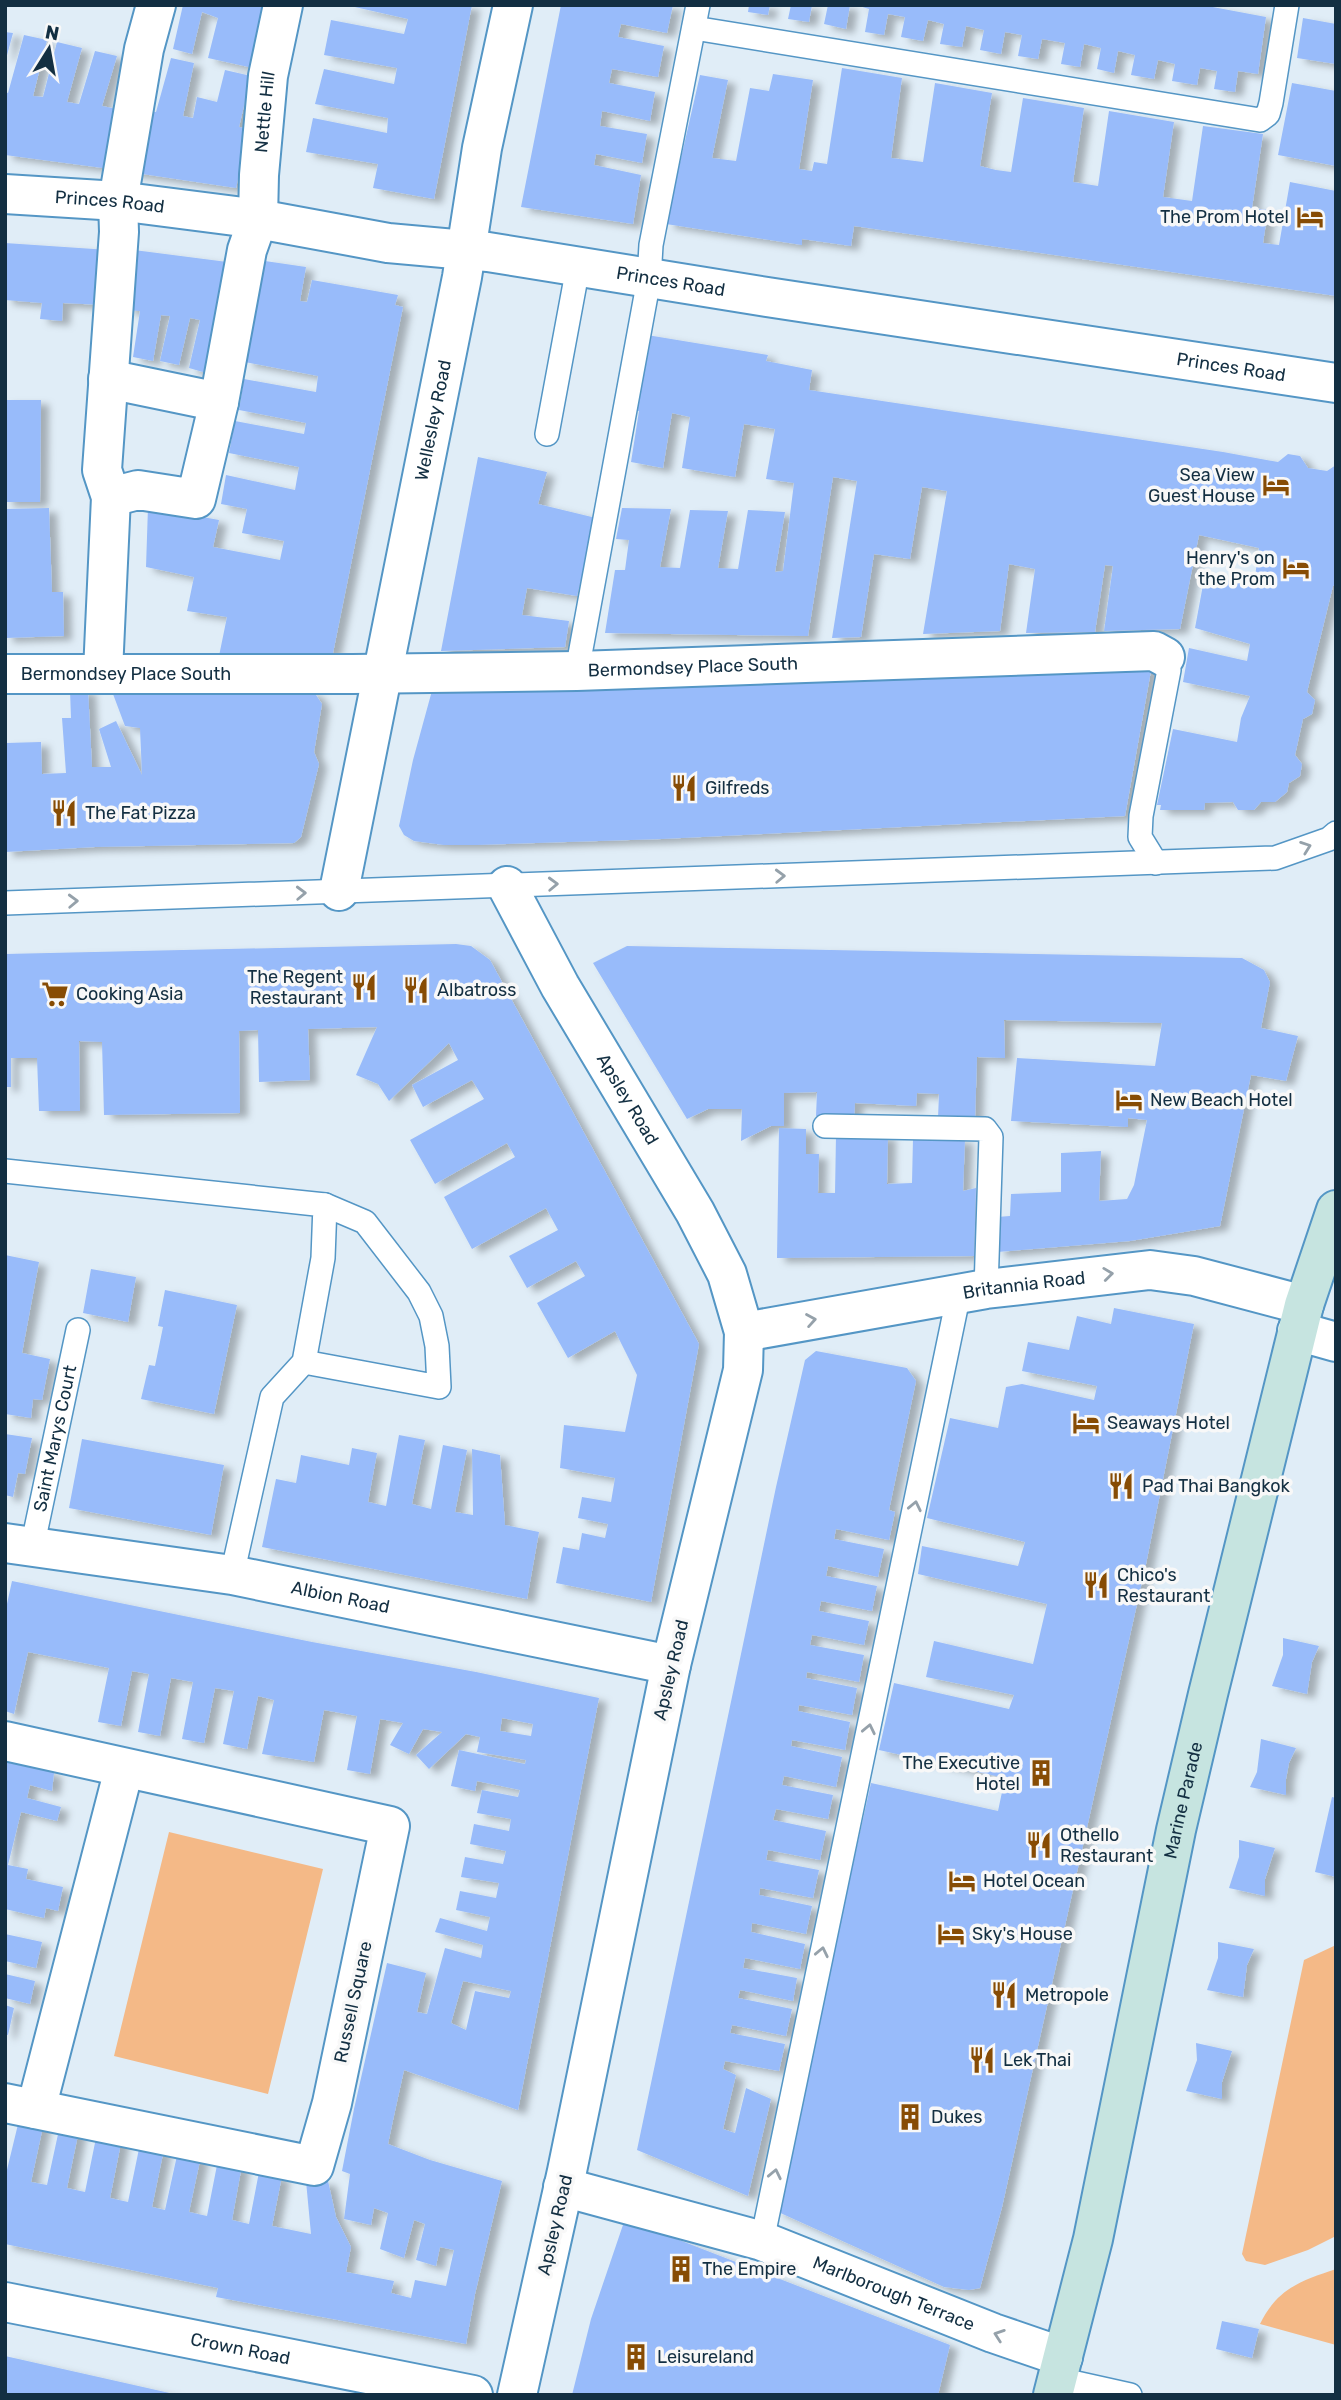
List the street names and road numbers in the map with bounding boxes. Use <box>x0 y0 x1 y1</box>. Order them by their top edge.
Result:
street label: Nettle Hill <box>250 69 280 154</box>
street label: Princes Road <box>54 186 166 218</box>
street label: Princes Road <box>615 262 727 301</box>
street label: Princes Road <box>1175 348 1287 386</box>
street label: Wellesley Road <box>410 358 456 483</box>
street label: Bermondsey Place South <box>587 652 798 682</box>
street label: Bermondsey Place South <box>21 663 231 685</box>
street label: Apsley Road <box>592 1049 663 1149</box>
street label: Britannia Road <box>961 1267 1087 1304</box>
street label: Saint Marys Court <box>29 1363 81 1514</box>
street label: Albion Road <box>289 1576 392 1618</box>
street label: Apsley Road <box>649 1618 693 1722</box>
street label: Marine Parade <box>1159 1739 1207 1861</box>
street label: Russell Square <box>329 1939 377 2065</box>
street label: Apsley Road <box>533 2173 577 2277</box>
street label: Marlborough Terrace <box>810 2251 978 2336</box>
street label: Crown Road <box>189 2328 292 2369</box>

